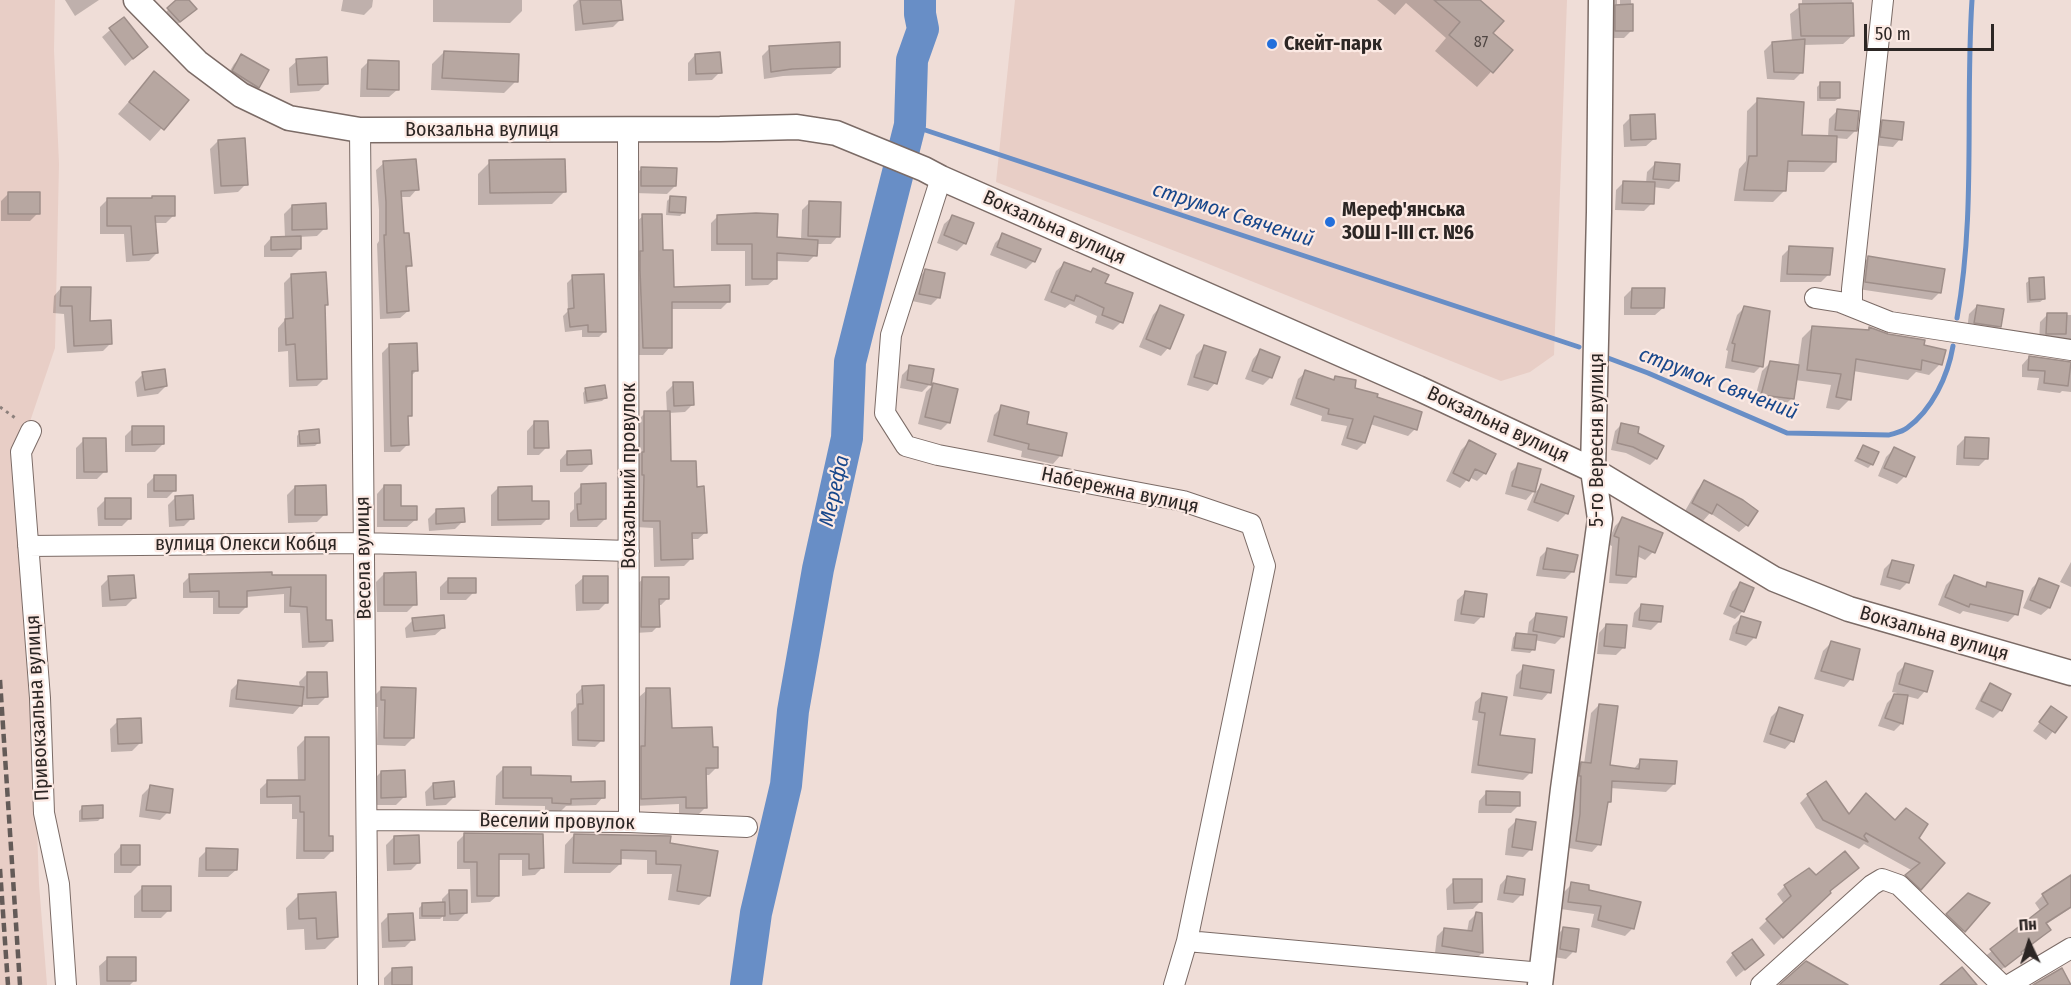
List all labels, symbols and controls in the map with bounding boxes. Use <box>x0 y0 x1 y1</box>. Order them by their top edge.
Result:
scale bar <box>1867 12 1998 50</box>
text: 50 m <box>1875 23 1911 45</box>
place label: Скейт-парк <box>1284 32 1382 56</box>
house number: 87 <box>1474 33 1488 53</box>
marker: Скейт-парк <box>1265 37 1279 51</box>
street label: Вокзальна вулиця <box>405 118 559 142</box>
water label: струмок Свячений <box>1149 177 1317 253</box>
street label: Вокзальна вулиця <box>979 186 1129 270</box>
place label: Мереф'янська ЗОШ І-ІІІ ст. №6 <box>1342 198 1474 245</box>
marker: Мереф'янська ЗОШ І-ІІІ ст. №6 <box>1323 215 1337 229</box>
water label: струмок Свячений <box>1635 342 1801 426</box>
street label: 5-го Вересня вулиця <box>1585 353 1609 527</box>
street label: Вокзальна вулиця <box>1423 382 1573 468</box>
street label: Вокзальний провулок <box>617 383 641 569</box>
water label: Мерефа <box>815 453 855 529</box>
street label: Набережна вулиця <box>1039 463 1201 519</box>
street label: Весела вулиця <box>351 496 377 620</box>
street label: вулиця Олекси Кобця <box>155 532 337 556</box>
street label: Вокзальна вулиця <box>1857 601 2011 667</box>
street label: Привокзальна вулиця <box>21 614 55 802</box>
street label: Веселий провулок <box>479 809 635 835</box>
north arrow <box>1999 913 2059 973</box>
text: Пн <box>2018 914 2037 935</box>

